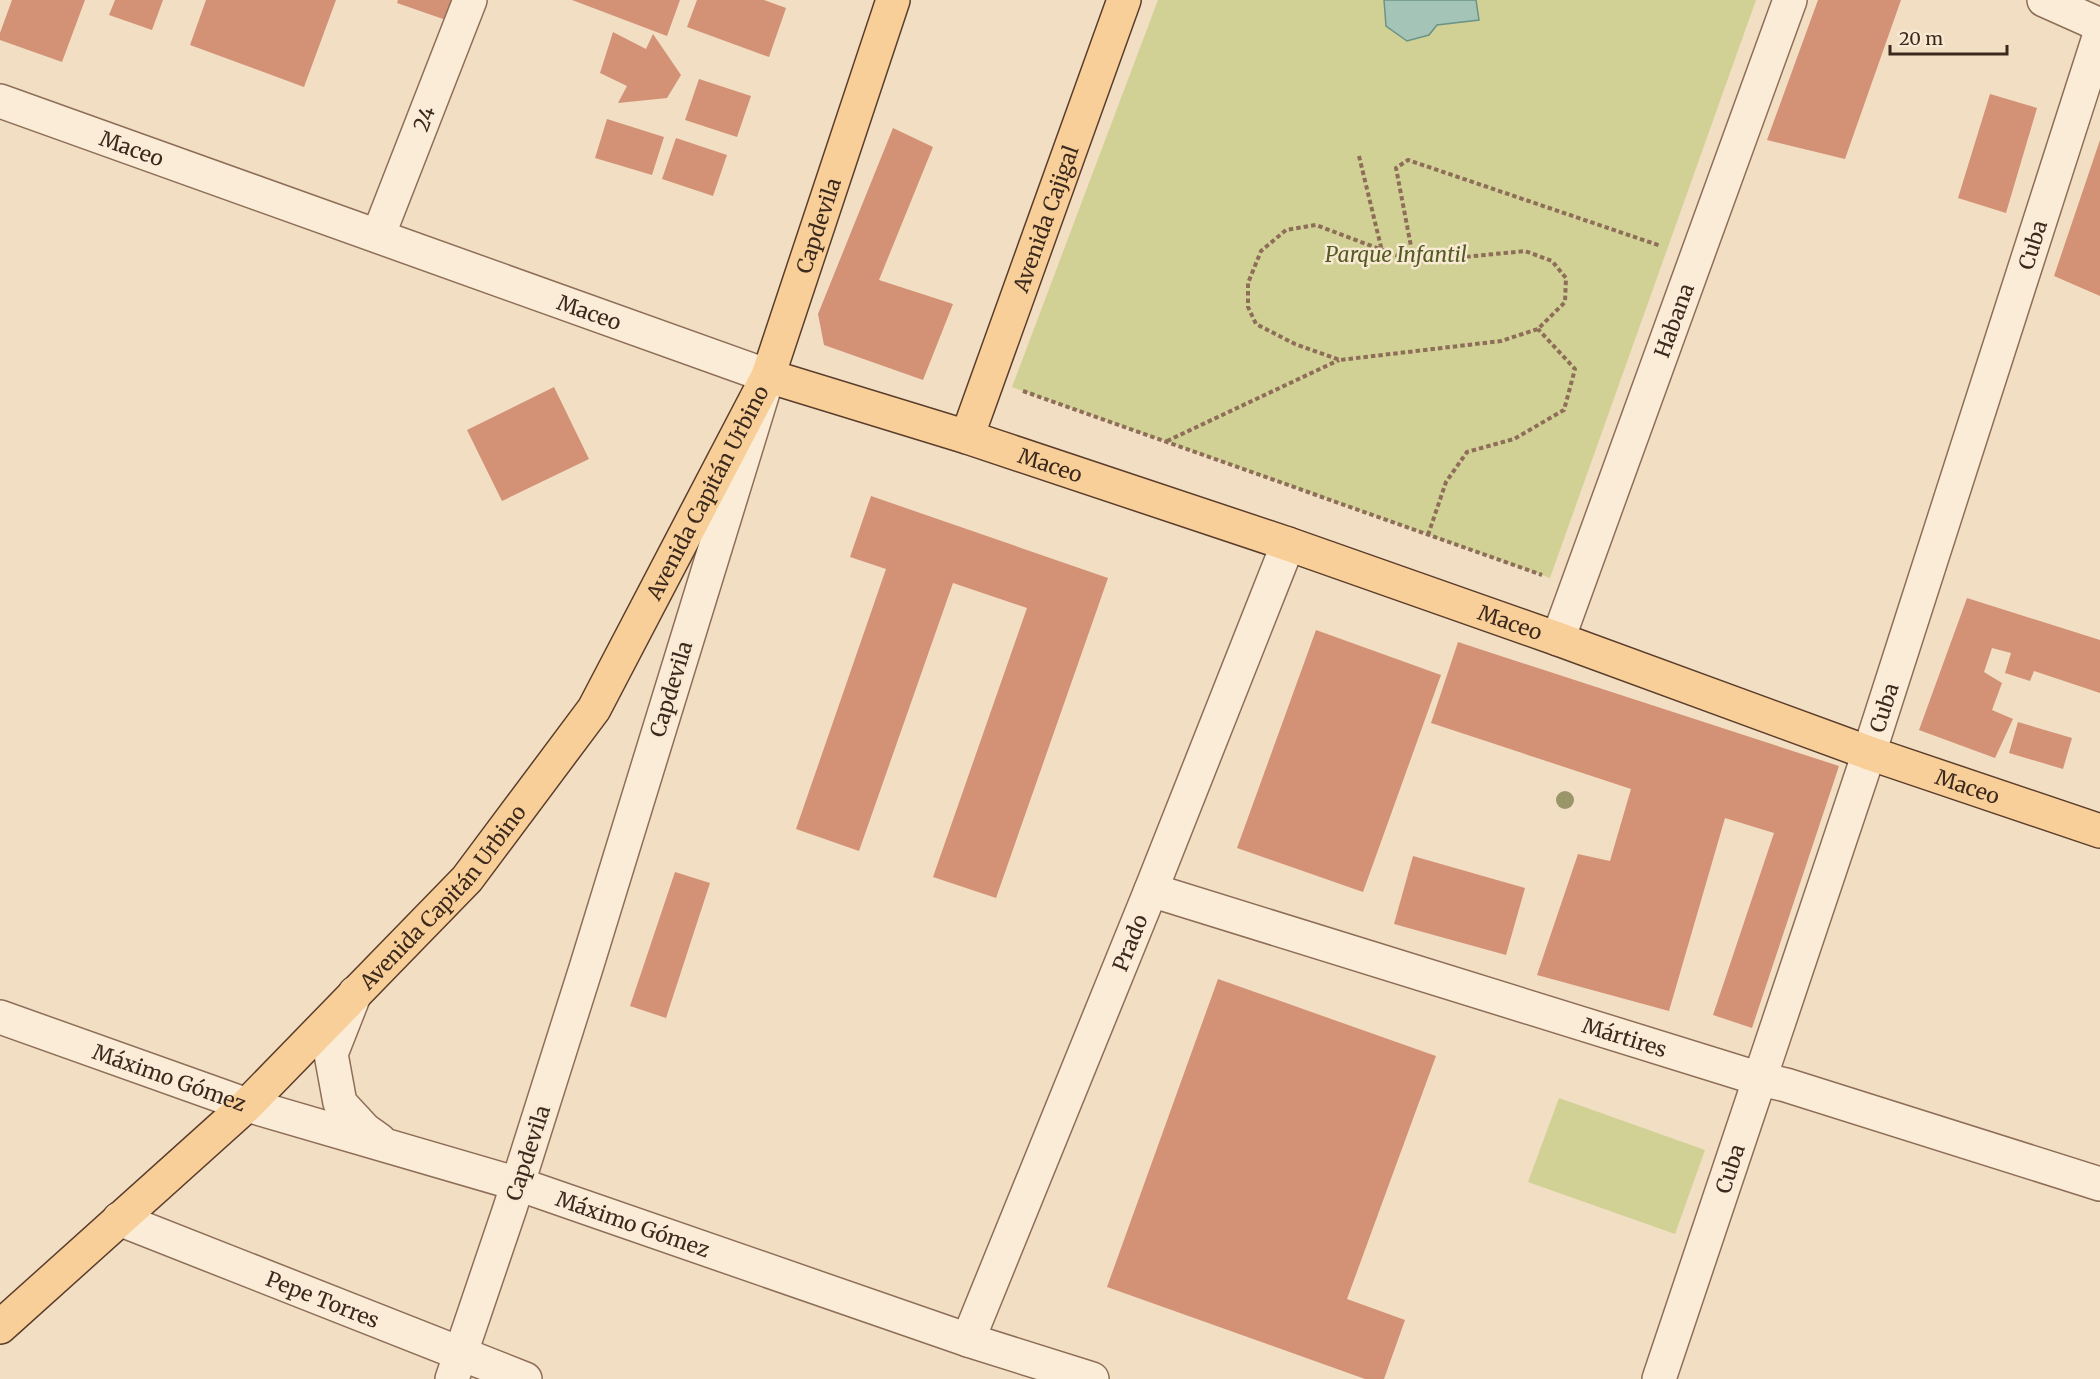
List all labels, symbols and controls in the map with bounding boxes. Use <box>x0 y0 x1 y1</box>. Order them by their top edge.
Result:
scale bar <box>1890 18 2007 56</box>
text: 20 m <box>1899 27 1943 50</box>
street label: 24 <box>407 102 441 135</box>
street label: Maceo <box>96 124 167 172</box>
street label: Avenida Cajigal <box>1006 141 1084 297</box>
street label: Capdevila <box>790 174 846 277</box>
street label: Cuba <box>2012 217 2053 273</box>
park label: Parque Infantil <box>1325 241 1467 268</box>
street label: Habana <box>1648 279 1700 361</box>
street label: Maceo <box>554 288 625 336</box>
street label: Avenida Capitán Urbino <box>640 381 774 605</box>
street label: Maceo <box>1015 442 1086 488</box>
street label: Maceo <box>1474 598 1546 646</box>
street label: Capdevila <box>644 638 698 740</box>
street label: Cuba <box>1863 679 1904 736</box>
street label: Maceo <box>1932 763 2003 810</box>
street label: Avenida Capitán Urbino <box>353 799 531 996</box>
street label: Prado <box>1106 910 1153 975</box>
street label: Mártires <box>1579 1011 1670 1063</box>
street label: Máximo Gómez <box>89 1038 250 1117</box>
street label: Capdevila <box>500 1102 556 1204</box>
street label: Cuba <box>1709 1140 1750 1197</box>
street label: Máximo Gómez <box>552 1185 713 1263</box>
street label: Pepe Torres <box>262 1265 383 1334</box>

